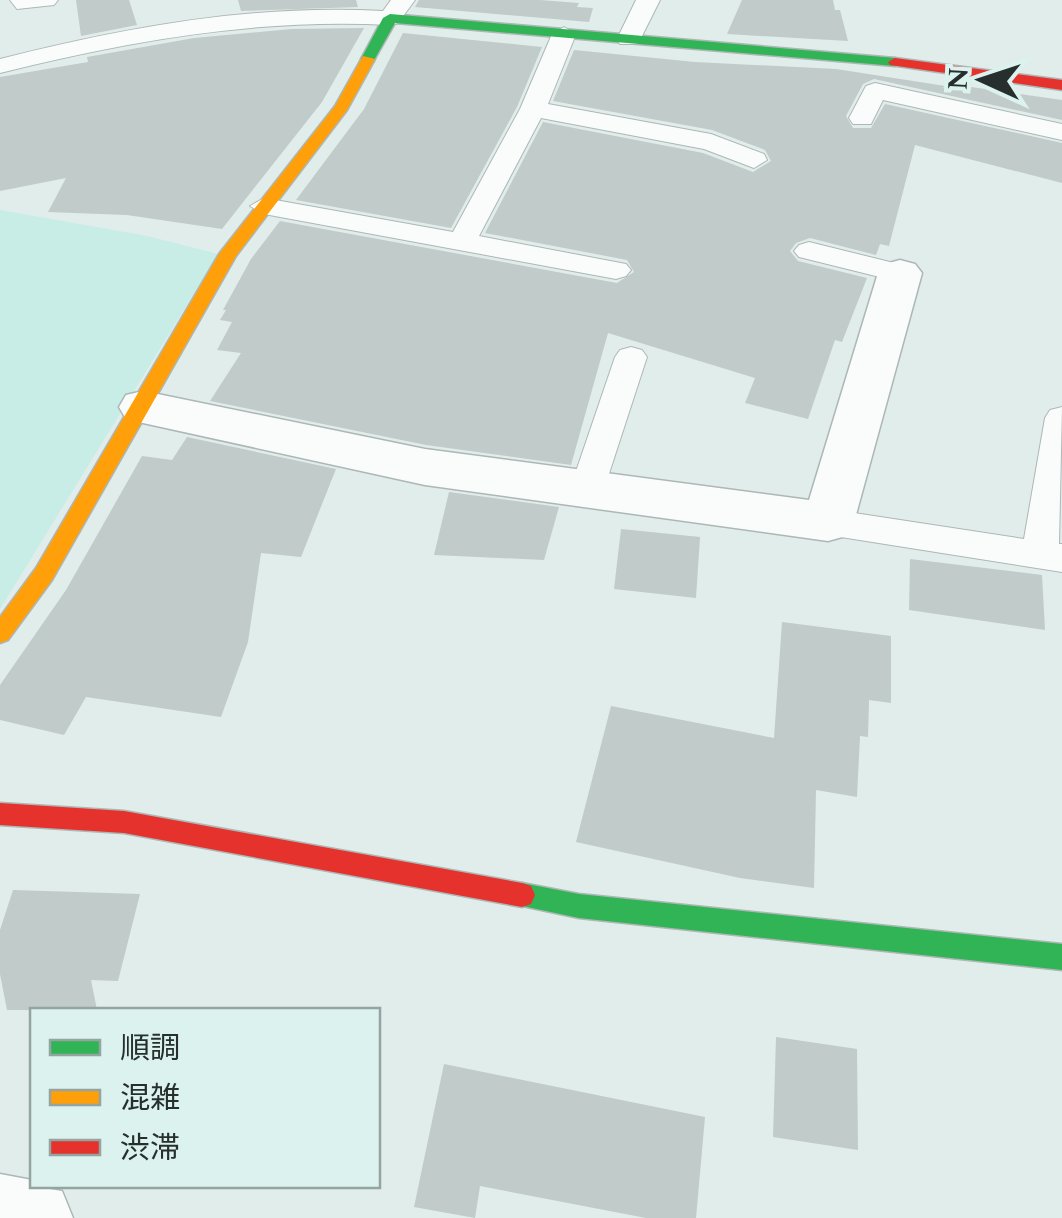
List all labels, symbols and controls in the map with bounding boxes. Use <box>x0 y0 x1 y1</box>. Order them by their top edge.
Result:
north arrow <box>932 30 1032 130</box>
text: N <box>936 66 981 91</box>
legend <box>30 1008 380 1188</box>
text: 順調 <box>120 1026 180 1072</box>
text: 混雑 <box>120 1076 180 1122</box>
text: 渋滞 <box>120 1126 180 1172</box>

